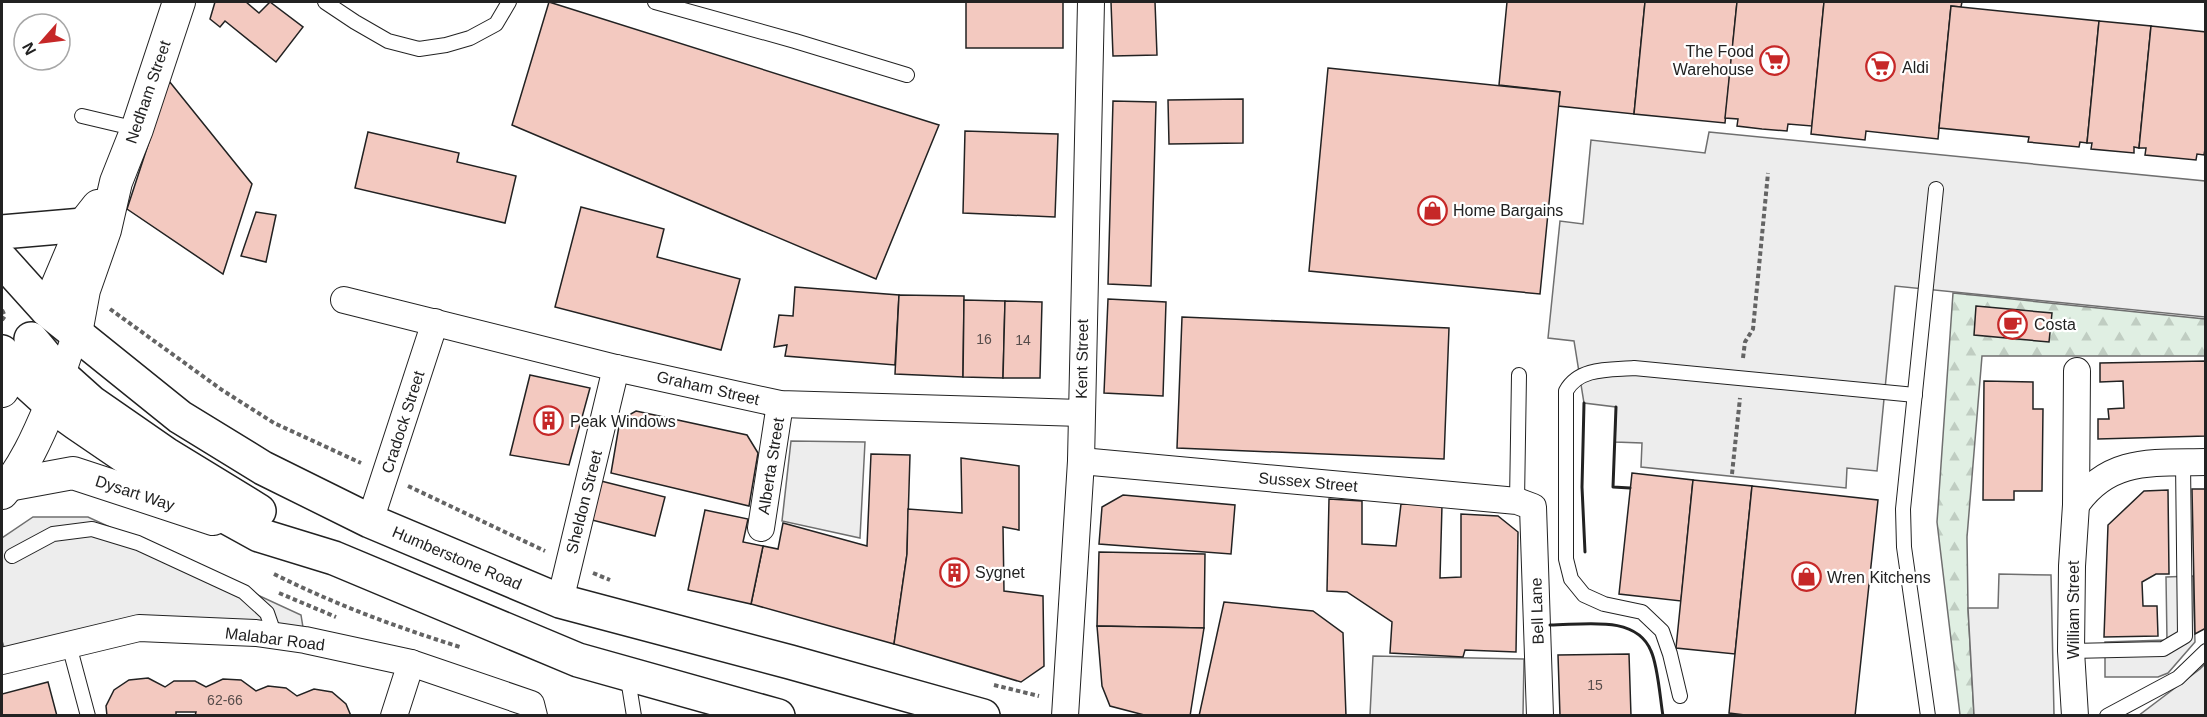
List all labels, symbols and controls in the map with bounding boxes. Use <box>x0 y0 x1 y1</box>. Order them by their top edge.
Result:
north arrow <box>12 12 72 72</box>
street label: Nedham Street <box>122 38 174 146</box>
text: N <box>19 40 39 58</box>
place label: The Food Warehouse <box>1673 43 1754 78</box>
supermarket icon: The Food Warehouse <box>1759 44 1791 76</box>
supermarket icon: Aldi <box>1865 51 1897 83</box>
place label: Aldi <box>1902 59 1929 76</box>
shop icon: Home Bargains <box>1416 194 1448 226</box>
place label: Home Bargains <box>1453 202 1563 219</box>
cafe icon: Costa <box>1997 308 2029 340</box>
place label: Costa <box>2034 316 2076 333</box>
street label: Kent Street <box>1073 318 1091 399</box>
house number: 16 <box>976 331 992 347</box>
house number: 14 <box>1015 332 1031 348</box>
street label: Cradock Street <box>378 368 428 475</box>
street label: Graham Street <box>655 368 762 408</box>
building icon: Peak Windows <box>533 405 565 437</box>
place label: Peak Windows <box>570 413 676 430</box>
street label: Alberta Street <box>755 416 787 516</box>
street label: Sheldon Street <box>563 448 605 555</box>
street label: Sussex Street <box>1258 469 1359 495</box>
street label: Dysart Way <box>93 472 177 514</box>
street label: Humberstone Road <box>390 523 524 593</box>
building icon: Sygnet <box>938 556 970 588</box>
street label: William Street <box>2065 560 2082 659</box>
shop icon: Wren Kitchens <box>1790 561 1822 593</box>
place label: Sygnet <box>975 564 1025 581</box>
place label: Wren Kitchens <box>1827 569 1931 586</box>
street label: Bell Lane <box>1527 577 1547 645</box>
street label: Malabar Road <box>224 624 326 654</box>
house number: 15 <box>1587 677 1603 693</box>
house number: 62-66 <box>207 692 243 708</box>

